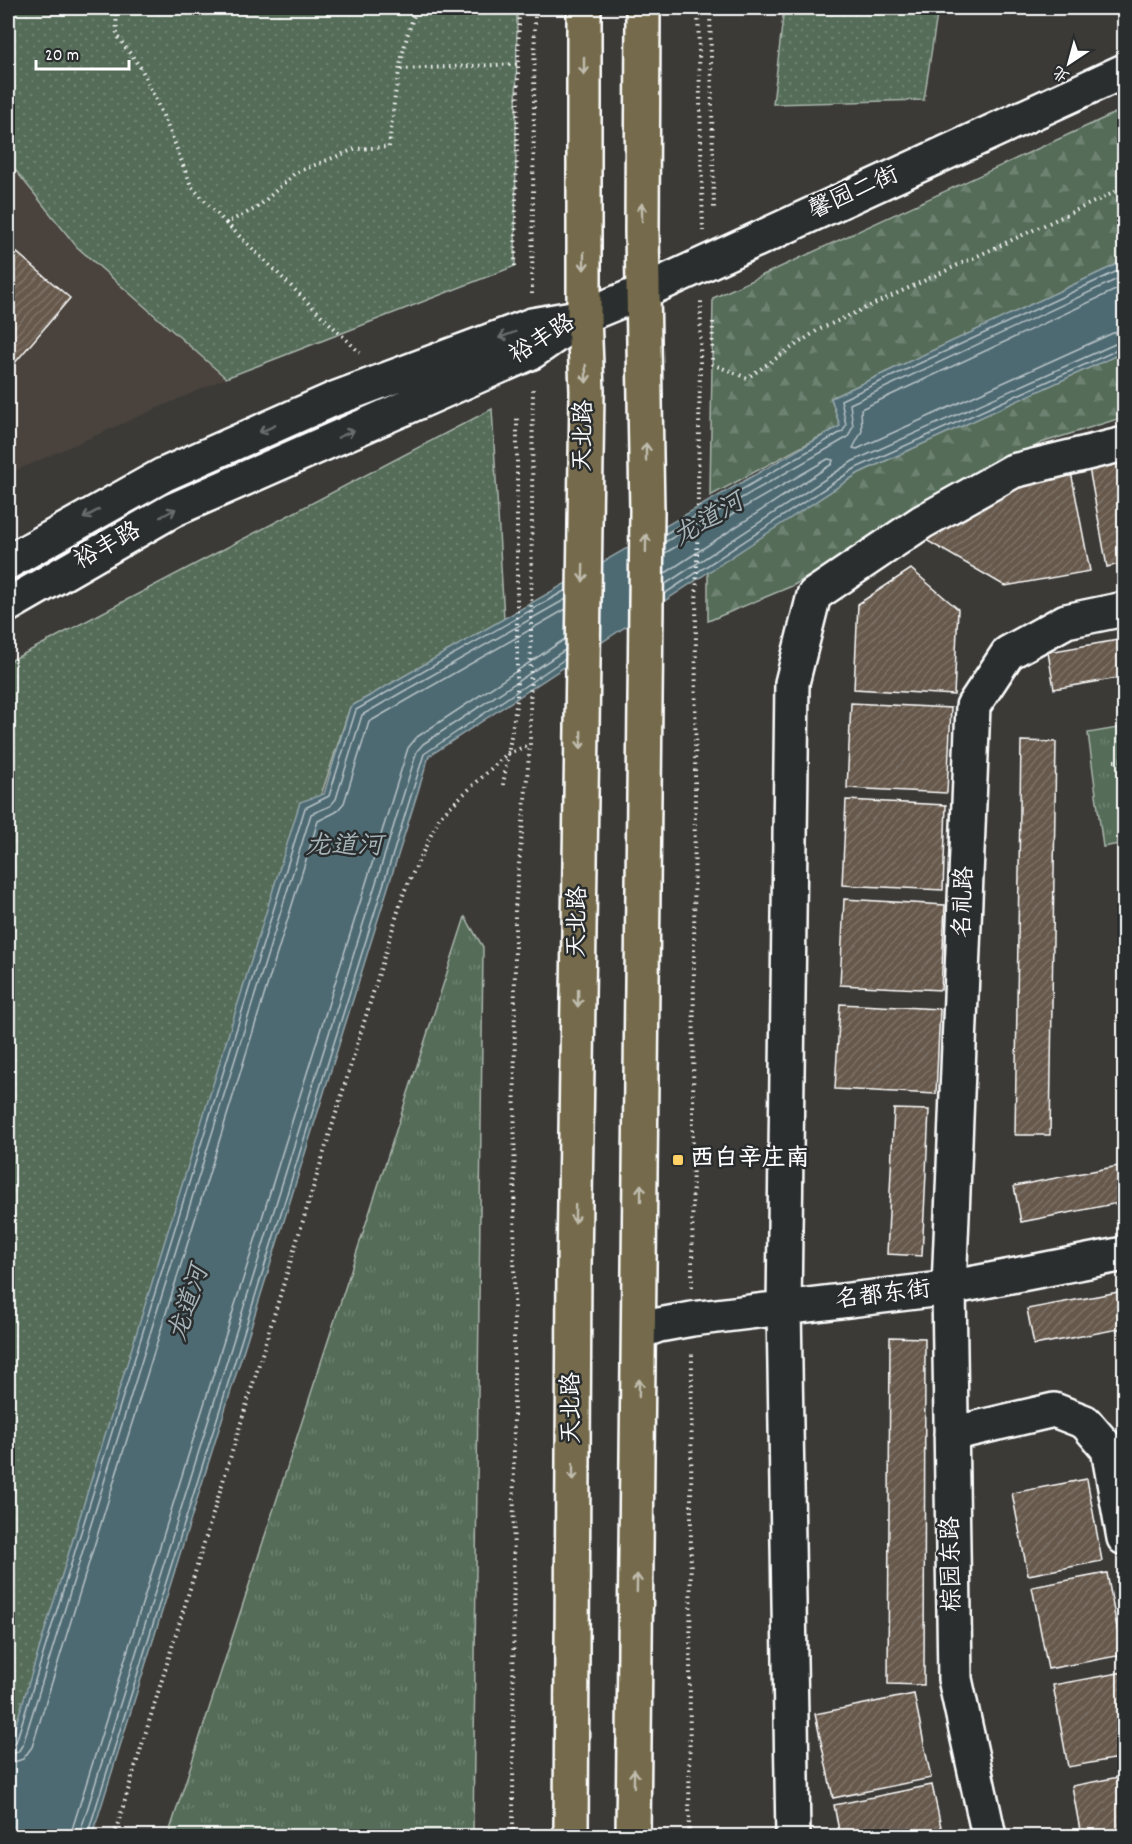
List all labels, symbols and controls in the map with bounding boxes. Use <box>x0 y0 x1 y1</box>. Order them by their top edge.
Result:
scale bar <box>36 33 129 71</box>
north arrow <box>1039 33 1099 93</box>
text: 20 m <box>45 44 79 69</box>
one-way arrow <box>578 55 590 75</box>
text: 北 <box>1048 59 1075 87</box>
street label: 馨园二街 <box>803 159 905 229</box>
one-way arrow <box>636 202 648 222</box>
one-way arrow <box>578 250 590 270</box>
street label: 裕丰路 <box>503 307 583 373</box>
one-way arrow <box>498 330 517 341</box>
one-way arrow <box>580 364 592 384</box>
street label: 天北路 <box>567 400 603 472</box>
one-way arrow <box>258 423 276 435</box>
one-way arrow <box>336 428 354 439</box>
one-way arrow <box>640 443 652 463</box>
water label: 龙道河 <box>666 483 755 557</box>
one-way arrow <box>158 507 176 518</box>
one-way arrow <box>83 509 101 520</box>
street label: 裕丰路 <box>68 515 148 579</box>
one-way arrow <box>640 534 652 554</box>
one-way arrow <box>577 563 589 583</box>
one-way arrow <box>575 729 587 749</box>
water label: 龙道河 <box>305 829 387 866</box>
street label: 名礼路 <box>947 865 983 939</box>
street label: 天北路 <box>561 886 597 958</box>
one-way arrow <box>572 987 584 1007</box>
place label: 西白辛庄南 <box>690 1143 810 1177</box>
marker: 西白辛庄南 <box>671 1153 685 1167</box>
one-way arrow <box>635 1184 647 1204</box>
one-way arrow <box>569 1203 581 1223</box>
water label: 龙道河 <box>160 1257 221 1347</box>
street label: 名都东街 <box>833 1273 933 1319</box>
street label: 天北路 <box>556 1372 590 1444</box>
one-way arrow <box>634 1379 645 1399</box>
one-way arrow <box>567 1461 579 1481</box>
street label: 棕园东路 <box>935 1516 971 1612</box>
one-way arrow <box>631 1574 642 1594</box>
one-way arrow <box>628 1769 640 1789</box>

